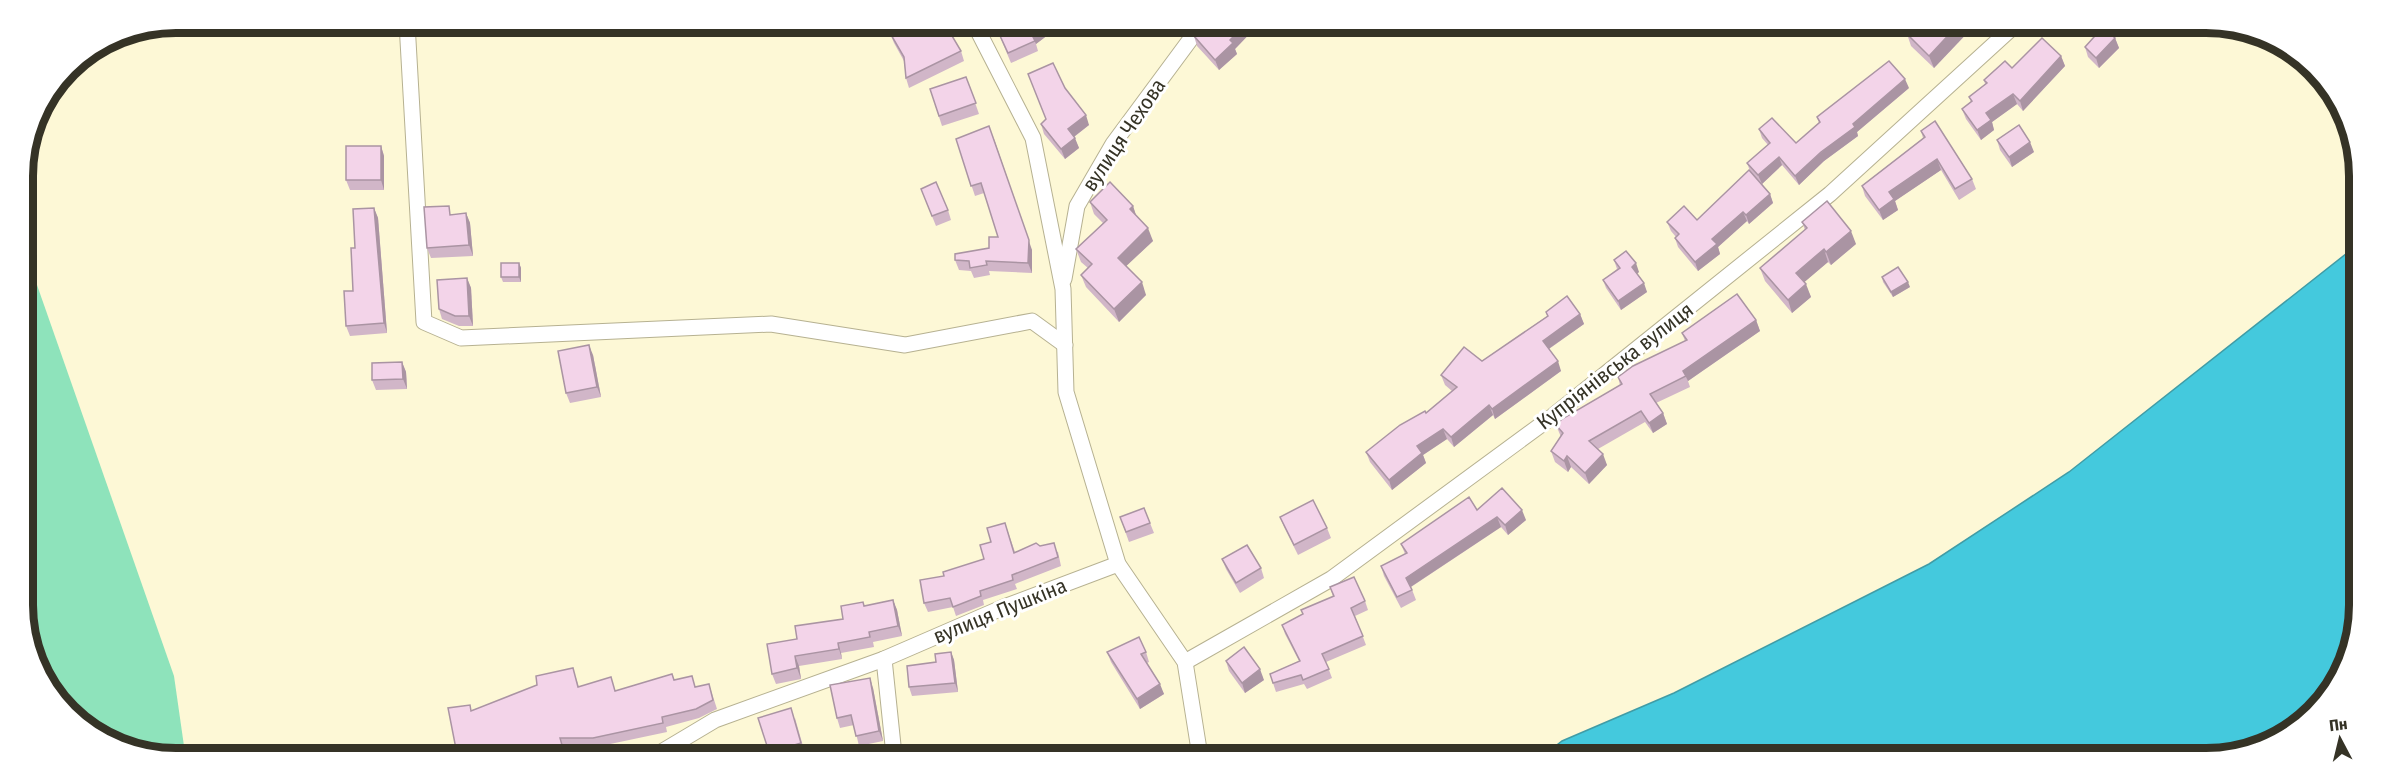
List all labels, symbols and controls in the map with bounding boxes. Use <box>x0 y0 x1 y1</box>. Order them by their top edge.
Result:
street label: вулиця Чехова <box>1077 74 1171 196</box>
street label: Купріянівська вулиця <box>1531 297 1699 435</box>
street label: вулиця Пушкіна <box>929 572 1071 650</box>
north arrow <box>2310 709 2370 769</box>
text: Пн <box>2328 714 2348 735</box>

